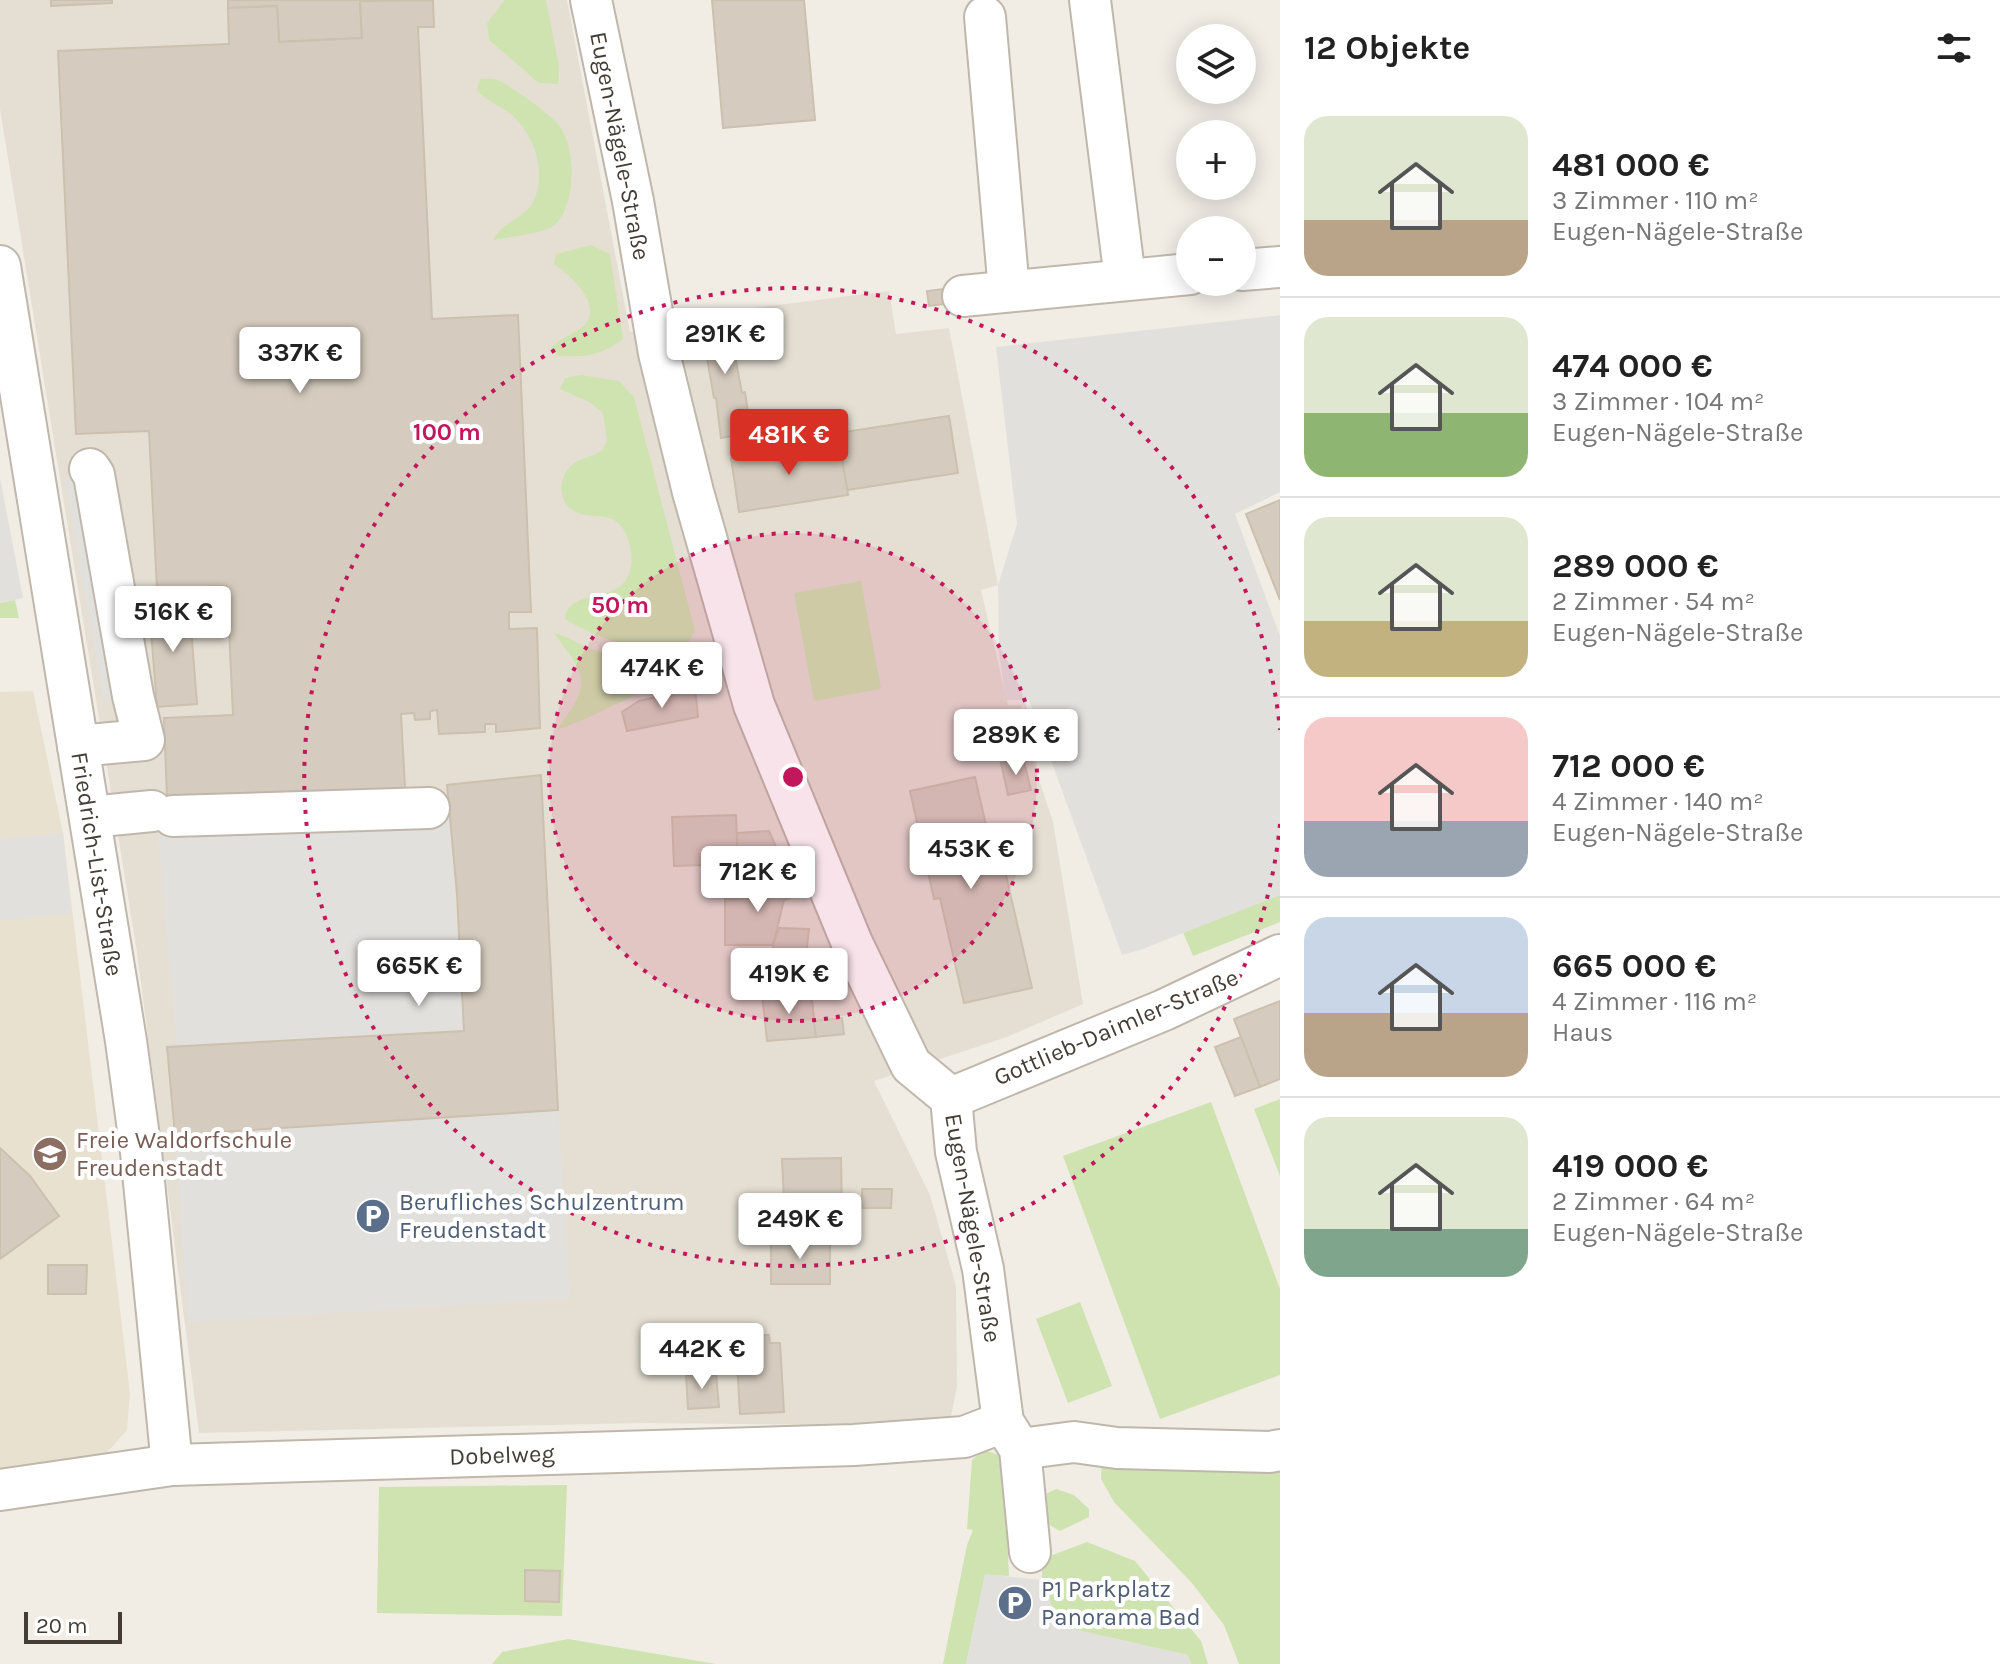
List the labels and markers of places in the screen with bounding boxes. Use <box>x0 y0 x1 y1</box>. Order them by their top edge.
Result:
pin: 291K € <box>660 308 790 376</box>
pin: 337K € <box>235 327 365 395</box>
pin: 481K € <box>724 409 854 477</box>
pin: 516K € <box>108 586 238 654</box>
pin: 474K € <box>597 642 727 710</box>
pin: 289K € <box>951 709 1081 777</box>
centre of rings <box>779 763 807 791</box>
pin: 453K € <box>906 823 1036 891</box>
pin: 712K € <box>693 846 823 914</box>
pin: 665K € <box>354 940 484 1008</box>
pin: 419K € <box>724 948 854 1016</box>
place label: Freie Waldorfschule Freudenstadt <box>76 1126 292 1182</box>
school or university icon: Freie Waldorfschule Freudenstadt <box>31 1135 69 1173</box>
place label: Berufliches Schulzentrum Freudenstadt <box>399 1188 685 1244</box>
pin: 249K € <box>735 1193 865 1261</box>
parking icon: Berufliches Schulzentrum Freudenstadt <box>354 1197 392 1235</box>
pin: 442K € <box>637 1323 767 1391</box>
place label: P1 Parkplatz Panorama Bad <box>1041 1575 1201 1631</box>
parking icon: P1 Parkplatz Panorama Bad <box>996 1584 1034 1622</box>

